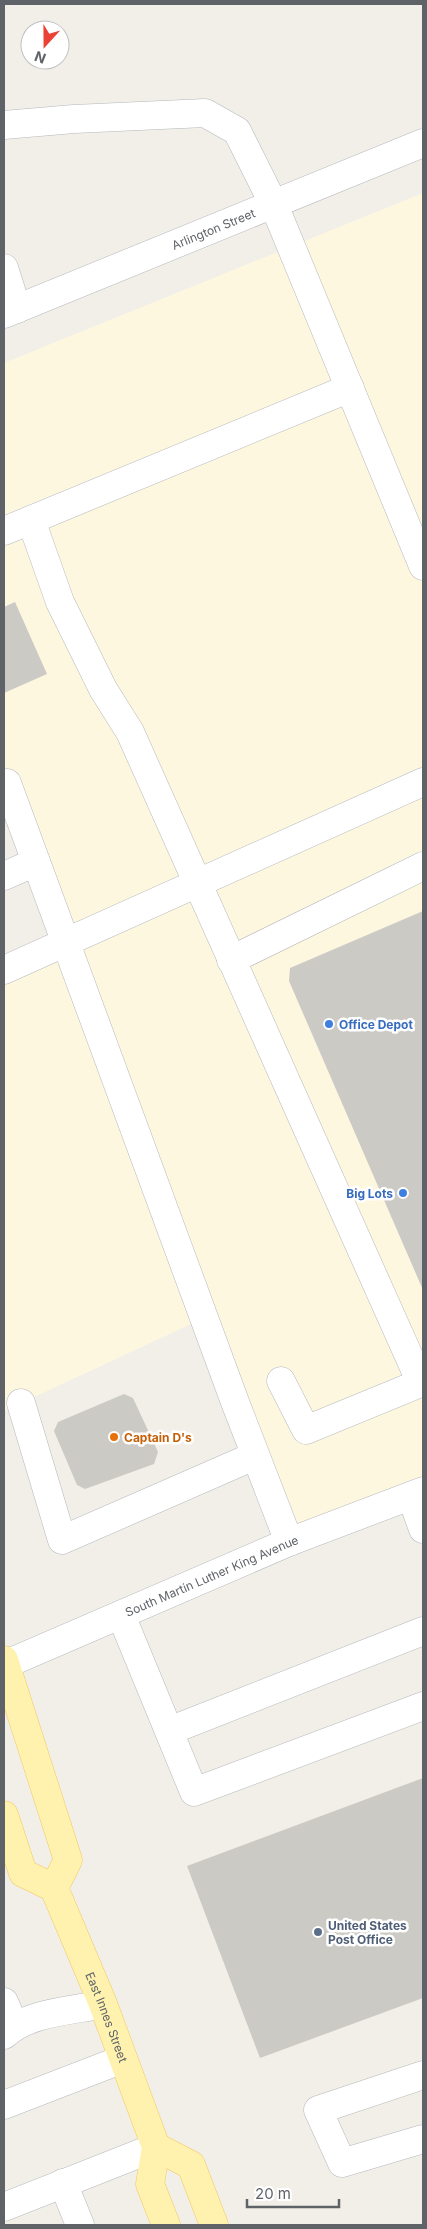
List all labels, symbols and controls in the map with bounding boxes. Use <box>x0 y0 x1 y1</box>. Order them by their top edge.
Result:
north arrow <box>20 20 70 70</box>
text: N <box>32 48 48 67</box>
street label: Arlington Street <box>169 205 257 252</box>
place label: Office Depot <box>339 1017 413 1032</box>
marker: Office Depot <box>323 1018 335 1030</box>
place label: Big Lots <box>346 1186 393 1201</box>
marker: Big Lots <box>397 1187 409 1199</box>
place label: Captain D's <box>124 1430 192 1445</box>
marker: Captain D's <box>108 1431 120 1443</box>
street label: South Martin Luther King Avenue <box>123 1532 300 1619</box>
place label: United States Post Office <box>328 1918 407 1947</box>
marker: United States Post Office <box>312 1926 324 1938</box>
street label: East Innes Street <box>83 1970 131 2064</box>
scale bar <box>247 2176 340 2208</box>
text: 20 m <box>255 2184 291 2203</box>

